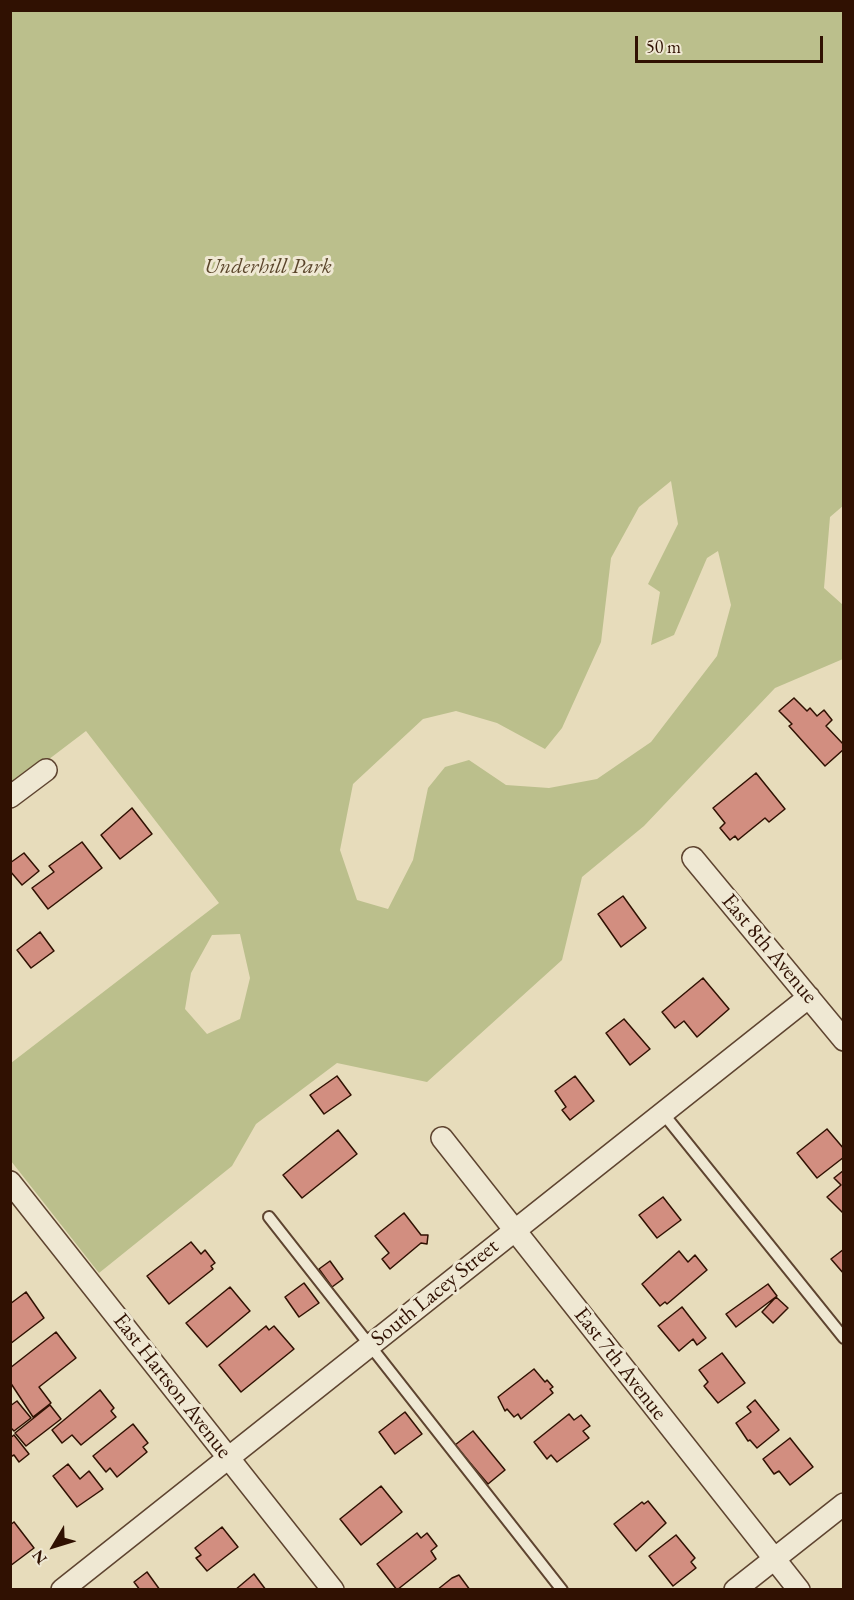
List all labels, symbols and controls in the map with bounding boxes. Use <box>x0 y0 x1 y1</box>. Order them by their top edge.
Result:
scale bar <box>638 24 826 62</box>
text: 50 m <box>646 35 681 58</box>
park label: Underhill Park <box>204 254 332 280</box>
street label: East 8th Avenue <box>715 889 823 1009</box>
street label: South Lacey Street <box>366 1234 504 1352</box>
street label: East 7th Avenue <box>568 1303 672 1425</box>
street label: East Hartson Avenue <box>107 1308 237 1464</box>
north arrow <box>24 1516 84 1576</box>
text: N <box>27 1546 52 1569</box>

